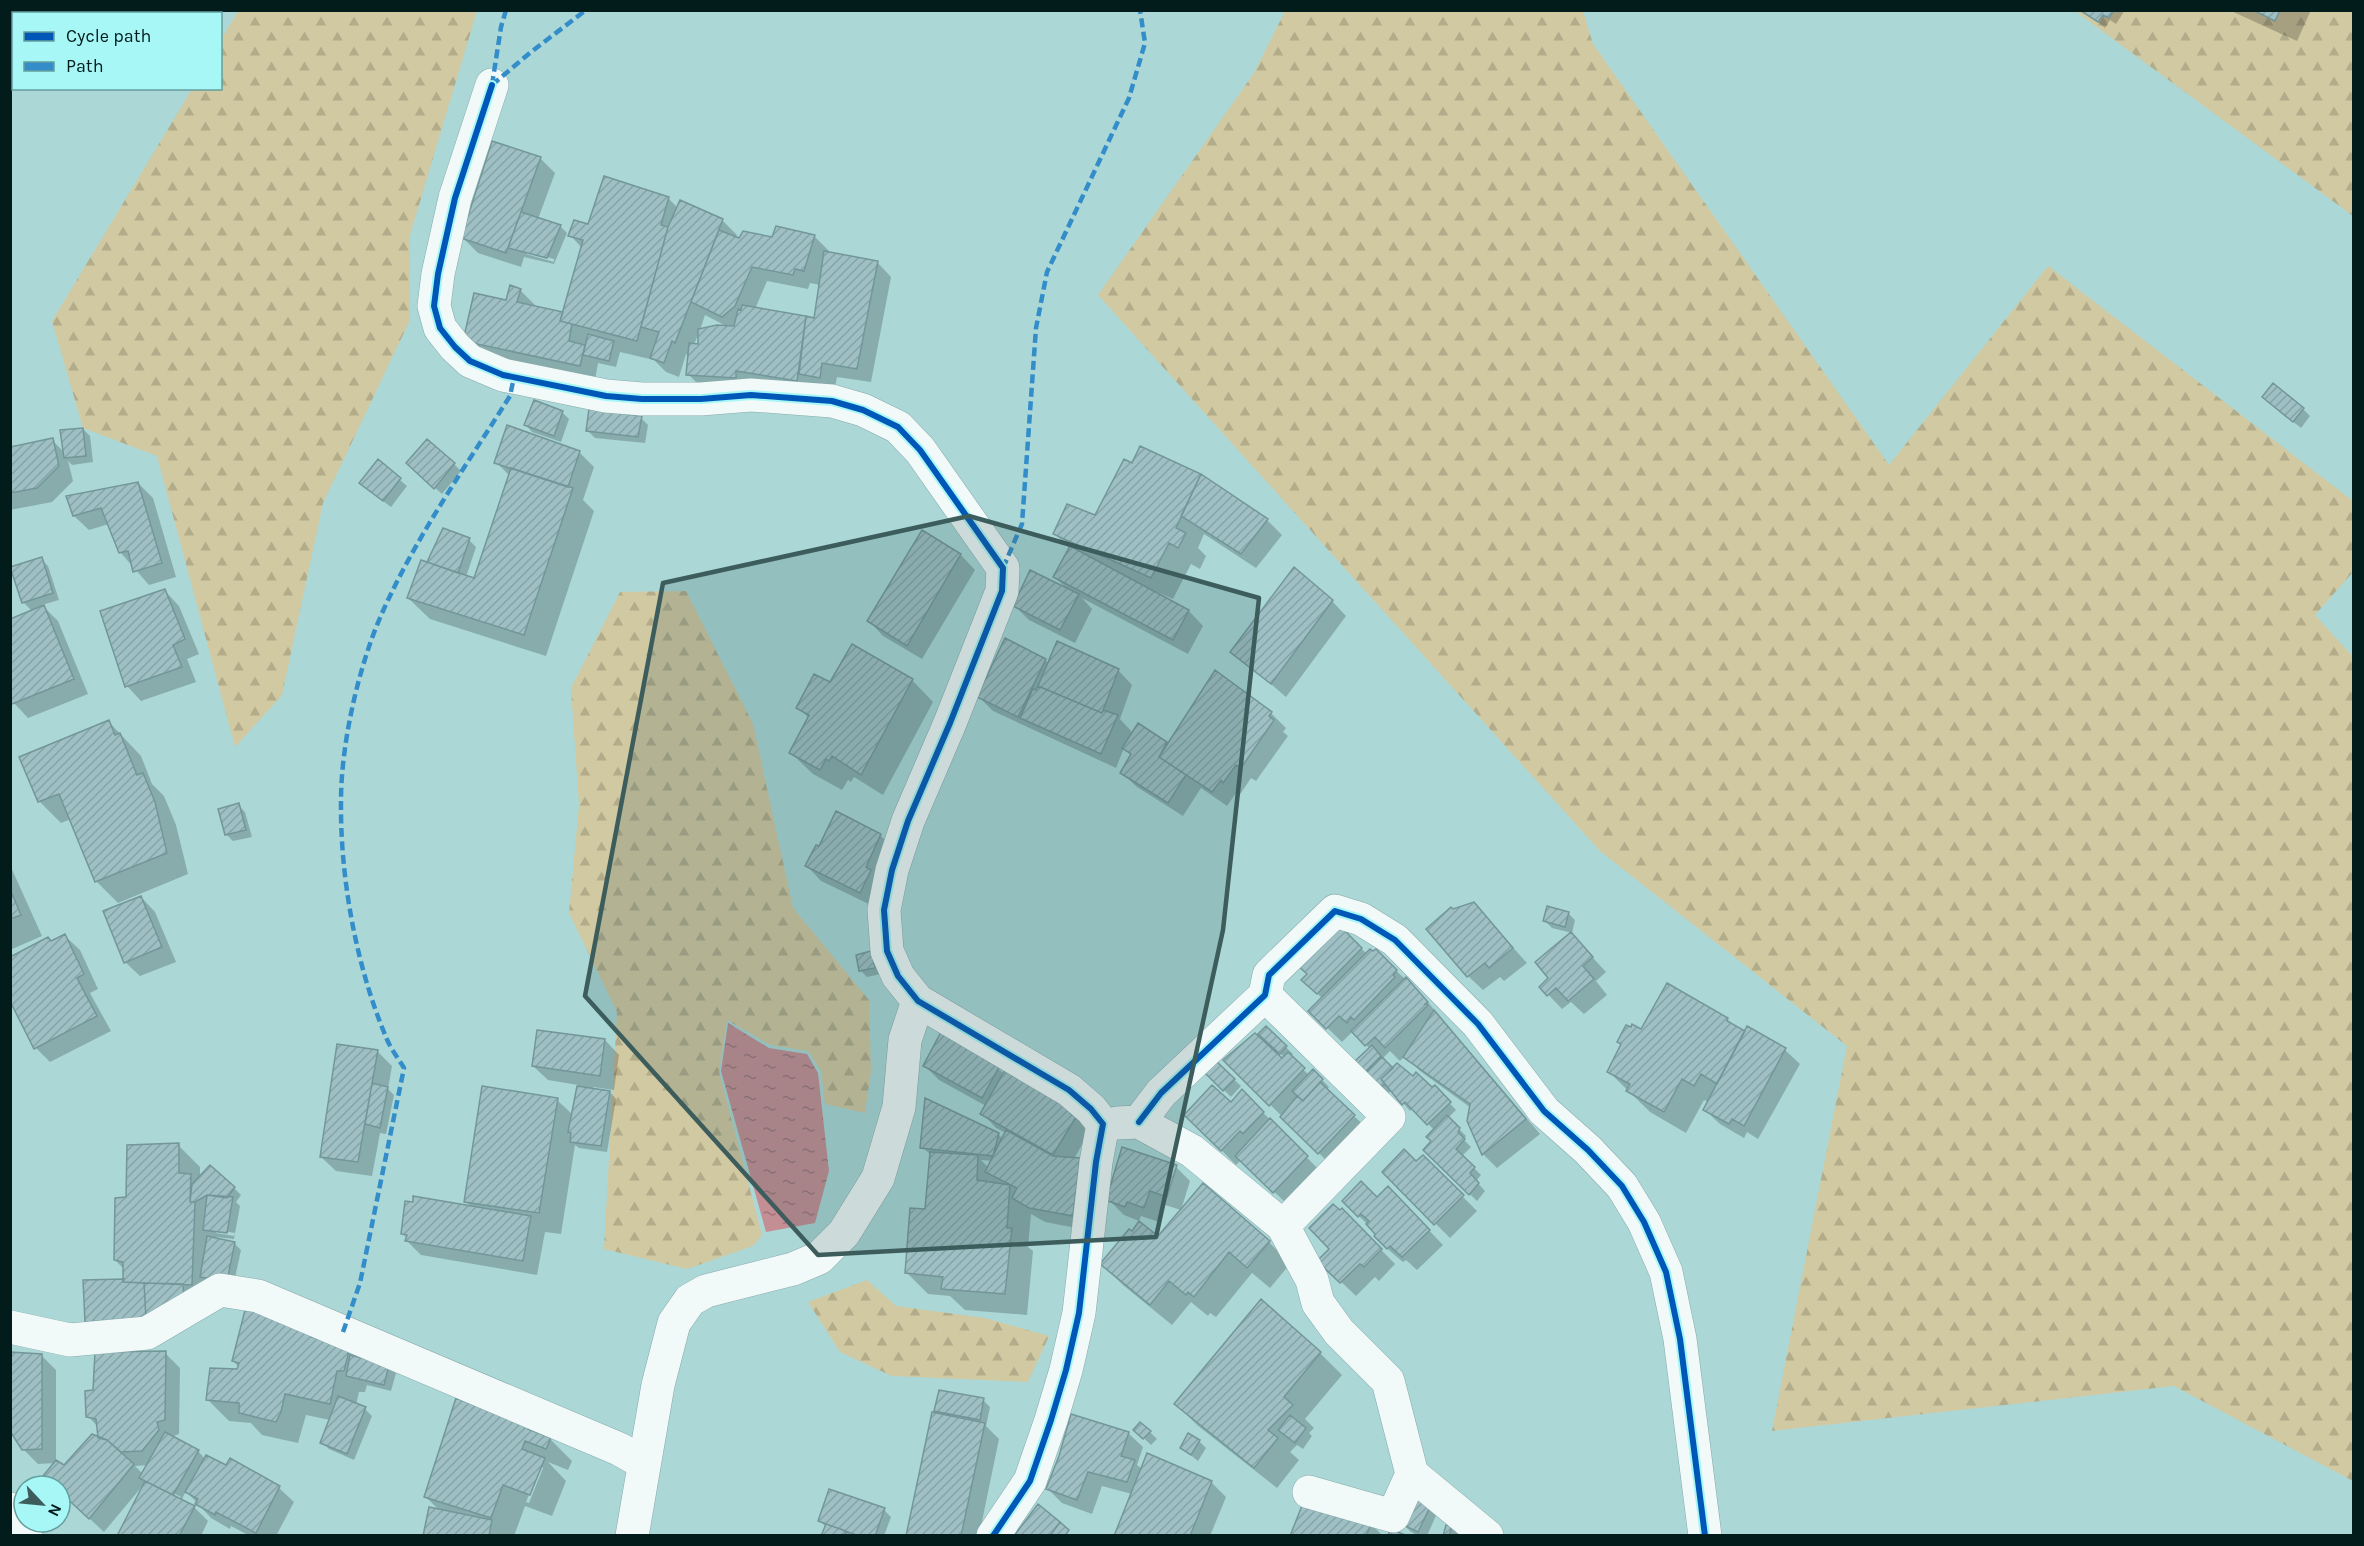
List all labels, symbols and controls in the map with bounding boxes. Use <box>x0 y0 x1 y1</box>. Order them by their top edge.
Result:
legend <box>12 12 222 90</box>
text: Cycle path <box>66 25 151 47</box>
text: Path <box>66 55 104 77</box>
north arrow <box>12 1474 72 1534</box>
text: N <box>44 1501 66 1520</box>

